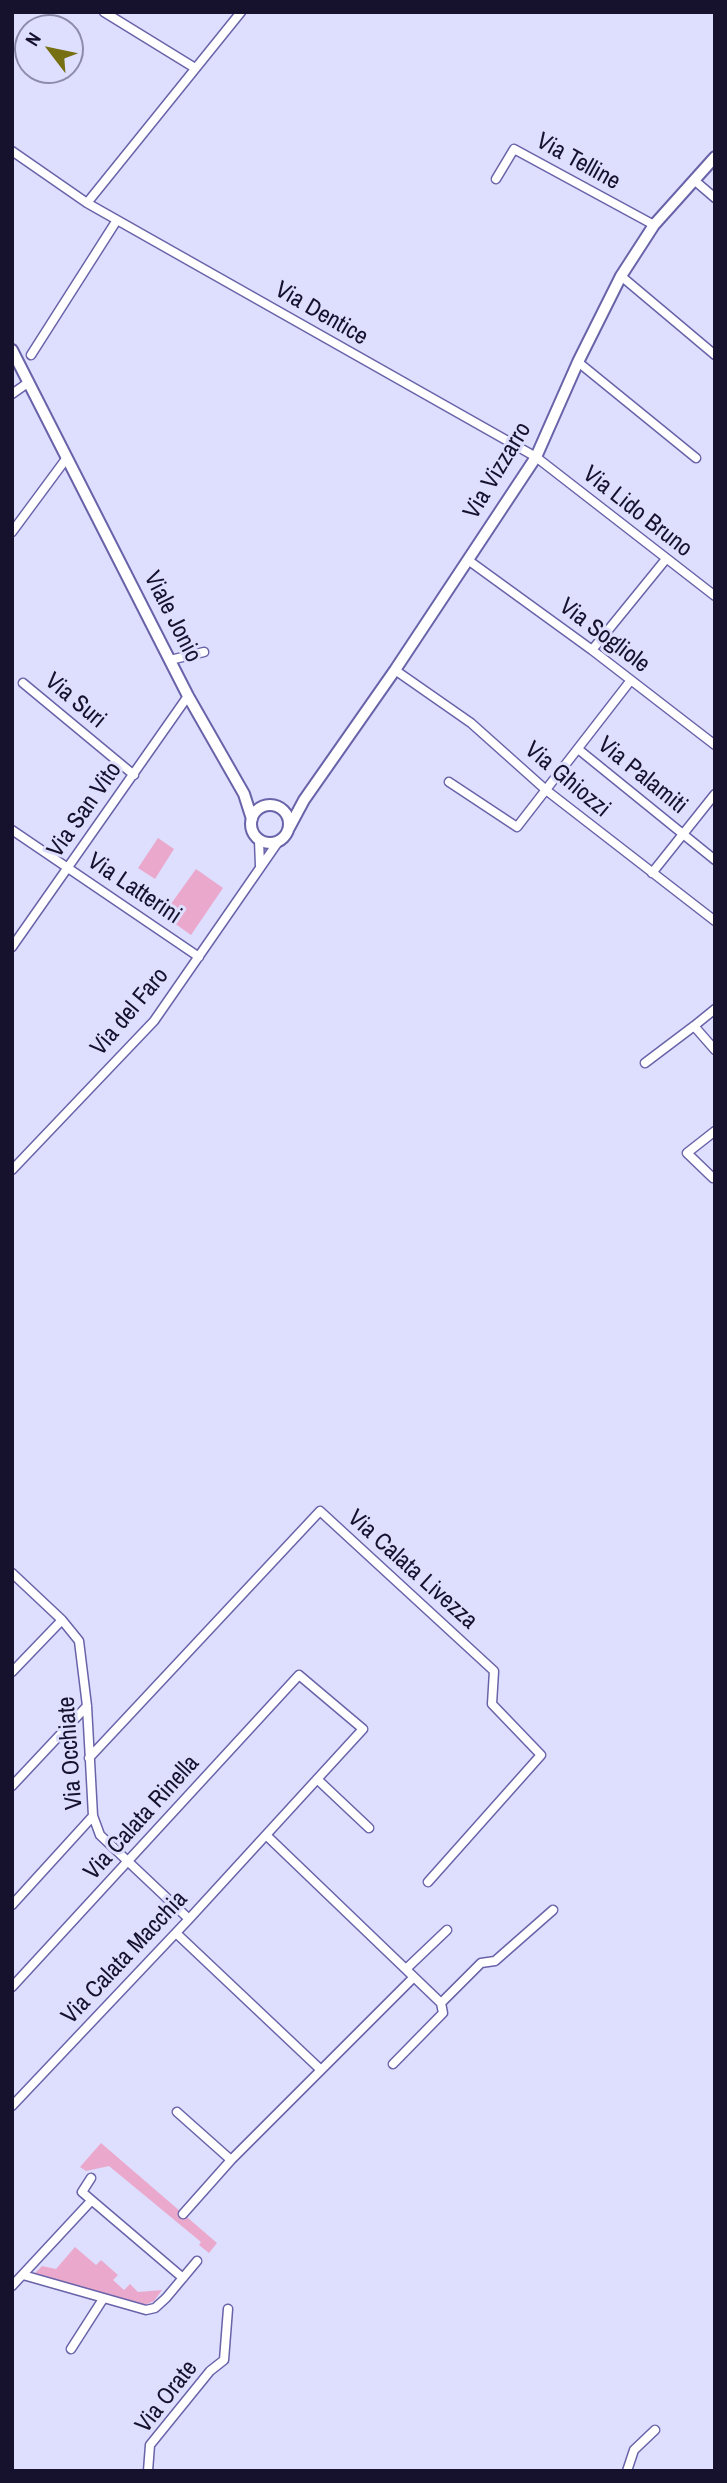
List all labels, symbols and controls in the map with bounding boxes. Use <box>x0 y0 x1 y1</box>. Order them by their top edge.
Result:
north arrow <box>14 14 84 84</box>
text: N <box>19 27 47 51</box>
street label: Via Telline <box>531 127 625 197</box>
street label: Via Dentice <box>269 276 373 352</box>
street label: Via Vizzarro <box>458 417 538 525</box>
street label: Via Lido Bruno <box>577 460 697 564</box>
street label: Viale Jonio <box>137 567 207 667</box>
street label: Via Sogliole <box>553 593 655 679</box>
street label: Via Suri <box>39 667 111 735</box>
street label: Via Palamiti <box>591 731 693 821</box>
street label: Via Ghiozzi <box>518 736 616 824</box>
street label: Via San Vito <box>42 757 128 863</box>
street label: Via Latterini <box>82 847 186 931</box>
street label: Via del Faro <box>85 962 175 1062</box>
street label: Via Calata Livezza <box>341 1504 483 1636</box>
street label: Via Occhiate <box>53 1695 89 1811</box>
street label: Via Calata Rinella <box>78 1750 206 1886</box>
street label: Via Calata Macchia <box>56 1885 194 2031</box>
street label: Via Orate <box>130 2355 204 2439</box>

